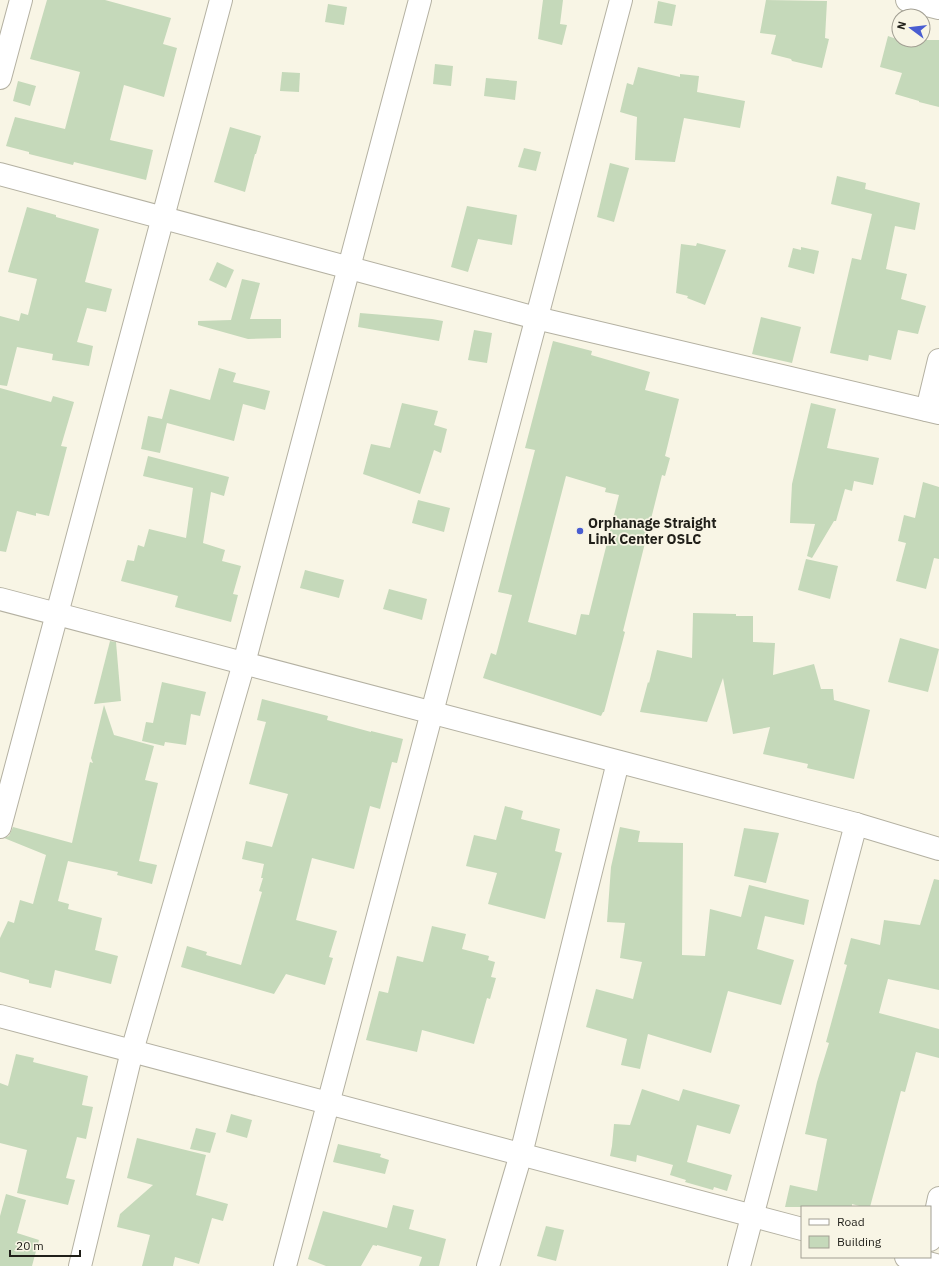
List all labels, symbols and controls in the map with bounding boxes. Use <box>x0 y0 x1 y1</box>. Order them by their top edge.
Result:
north arrow <box>891 8 931 48</box>
text: N <box>894 20 909 31</box>
place label: Orphanage Straight Link Center OSLC <box>588 514 717 548</box>
marker: Orphanage Straight Link Center OSLC <box>575 526 585 536</box>
legend <box>801 1206 931 1258</box>
text: Road <box>837 1214 865 1229</box>
scale bar <box>10 1232 80 1258</box>
text: Building <box>837 1234 882 1249</box>
text: 20 m <box>16 1238 44 1253</box>

